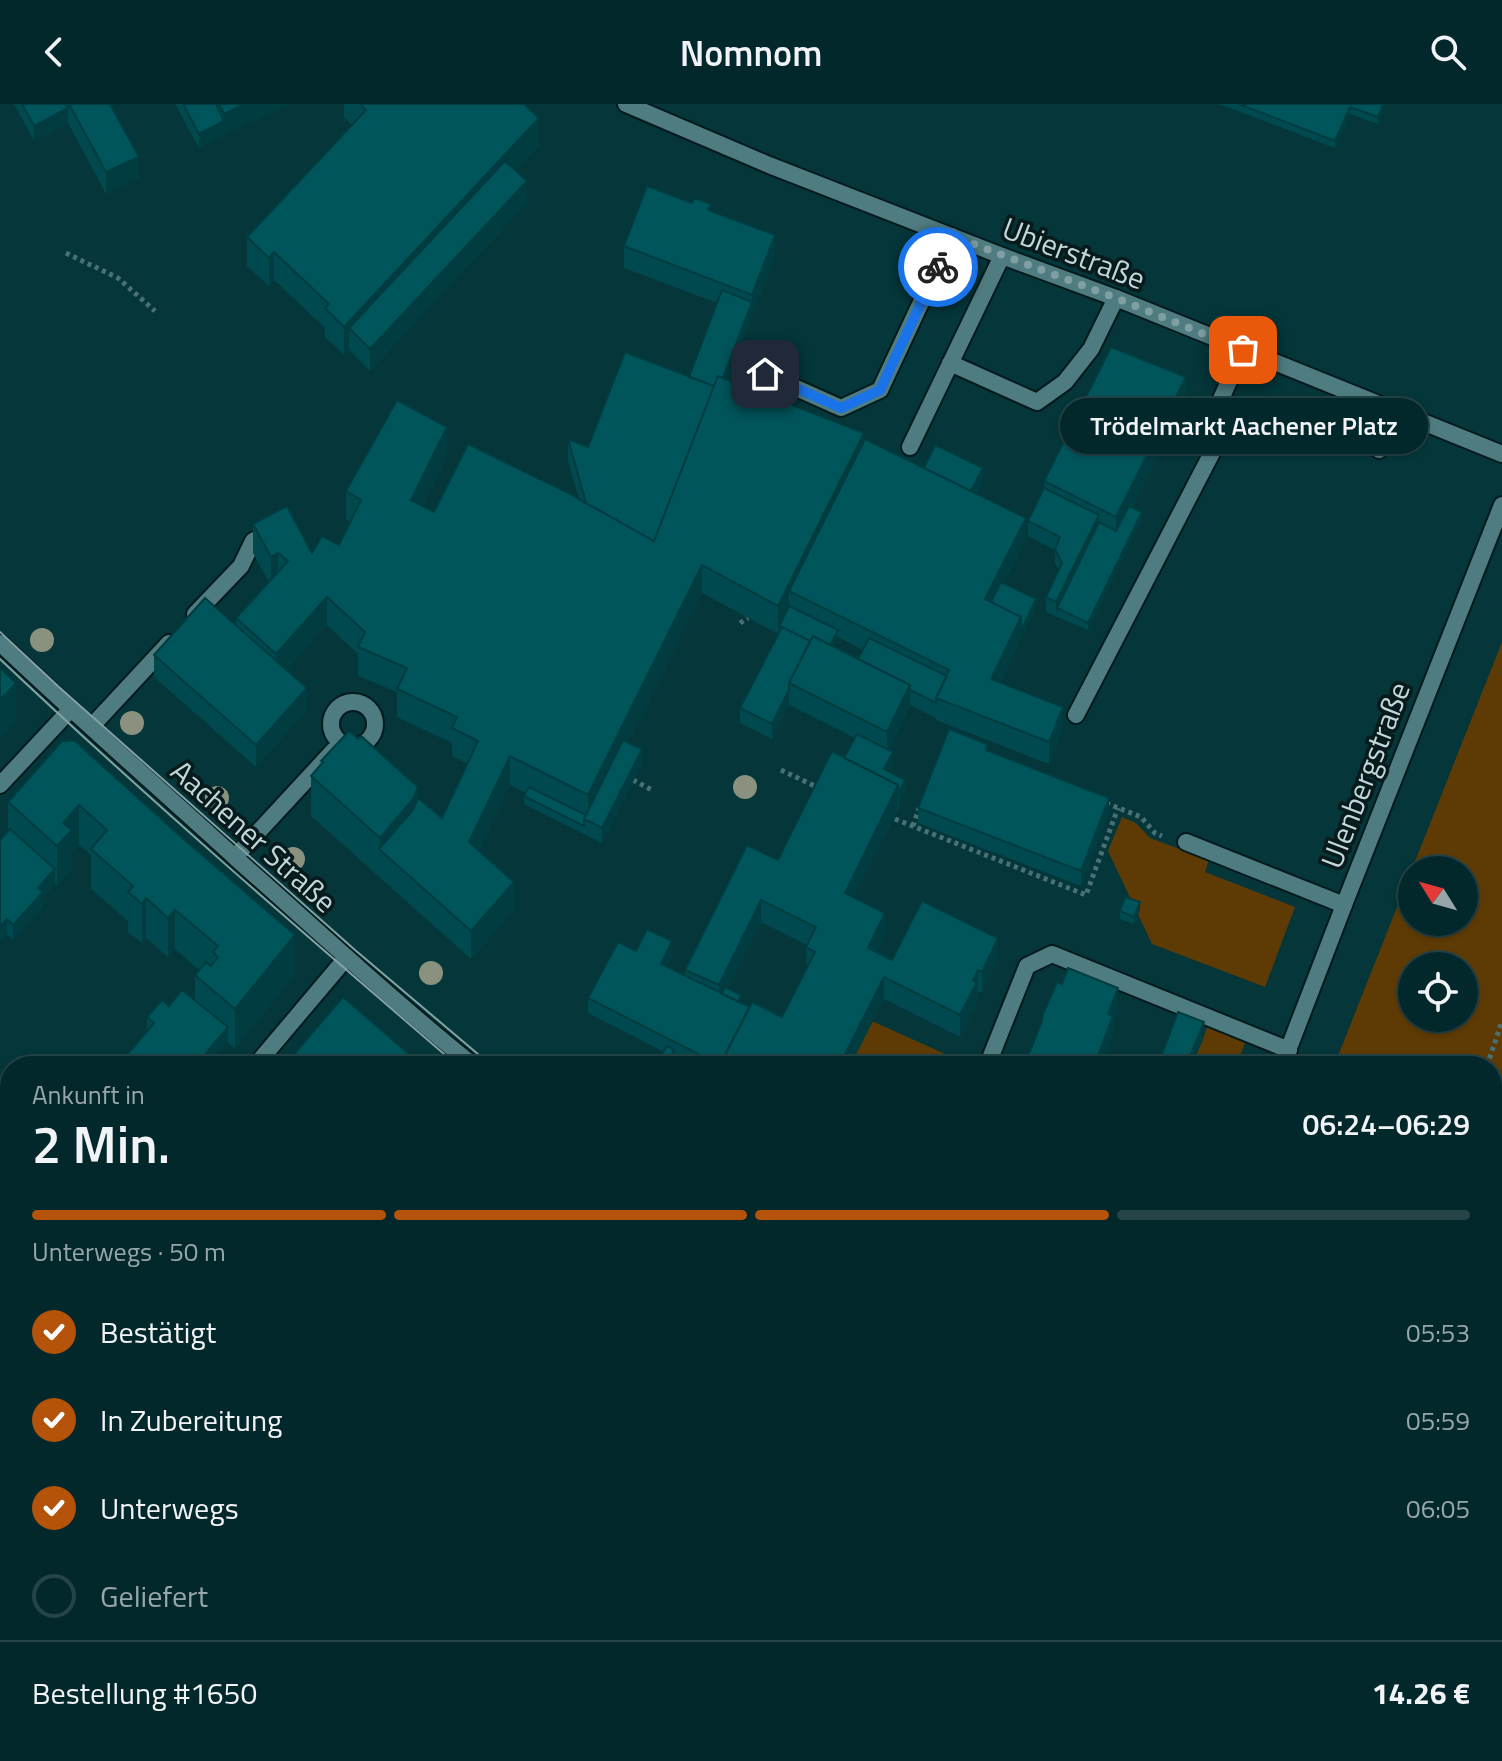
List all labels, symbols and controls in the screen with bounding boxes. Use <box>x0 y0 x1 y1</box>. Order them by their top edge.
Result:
text: Nomnom <box>680 25 822 80</box>
icon: back <box>32 30 76 74</box>
icon: search <box>1426 30 1470 74</box>
street label: Ubierstraße <box>996 205 1152 301</box>
courier <box>898 227 978 307</box>
icon: bike <box>916 245 960 289</box>
pin <box>1209 316 1277 384</box>
icon: bag <box>1221 328 1265 372</box>
pin <box>731 340 799 408</box>
icon: home <box>743 352 787 396</box>
callout: Trödelmarkt Aachener Platz <box>1059 398 1427 454</box>
text: Trödelmarkt Aachener Platz <box>1090 406 1398 445</box>
street label: Ulenbergstraße <box>1308 675 1422 875</box>
street label: Aachener Straße <box>161 749 347 923</box>
north arrow <box>1398 856 1478 936</box>
map controls <box>1398 856 1478 1032</box>
button: locate <box>1398 952 1478 1032</box>
text: Ankunft in <box>32 1075 145 1114</box>
text: 06:24–06:29 <box>1303 1101 1470 1147</box>
text: 2 Min. <box>32 1104 170 1183</box>
text: Unterwegs · 50 m <box>32 1232 226 1271</box>
text: Bestätigt <box>100 1309 216 1355</box>
icon: check <box>32 1310 76 1354</box>
text: 05:53 <box>1406 1313 1470 1352</box>
text: In Zubereitung <box>100 1397 283 1443</box>
icon: check <box>32 1398 76 1442</box>
text: 05:59 <box>1406 1401 1470 1440</box>
text: Unterwegs <box>100 1485 239 1531</box>
icon: check <box>32 1486 76 1530</box>
text: 06:05 <box>1406 1489 1470 1528</box>
text: Geliefert <box>100 1573 208 1619</box>
text: Bestellung #1650 <box>32 1670 257 1716</box>
text: 14.26 € <box>1372 1670 1470 1716</box>

